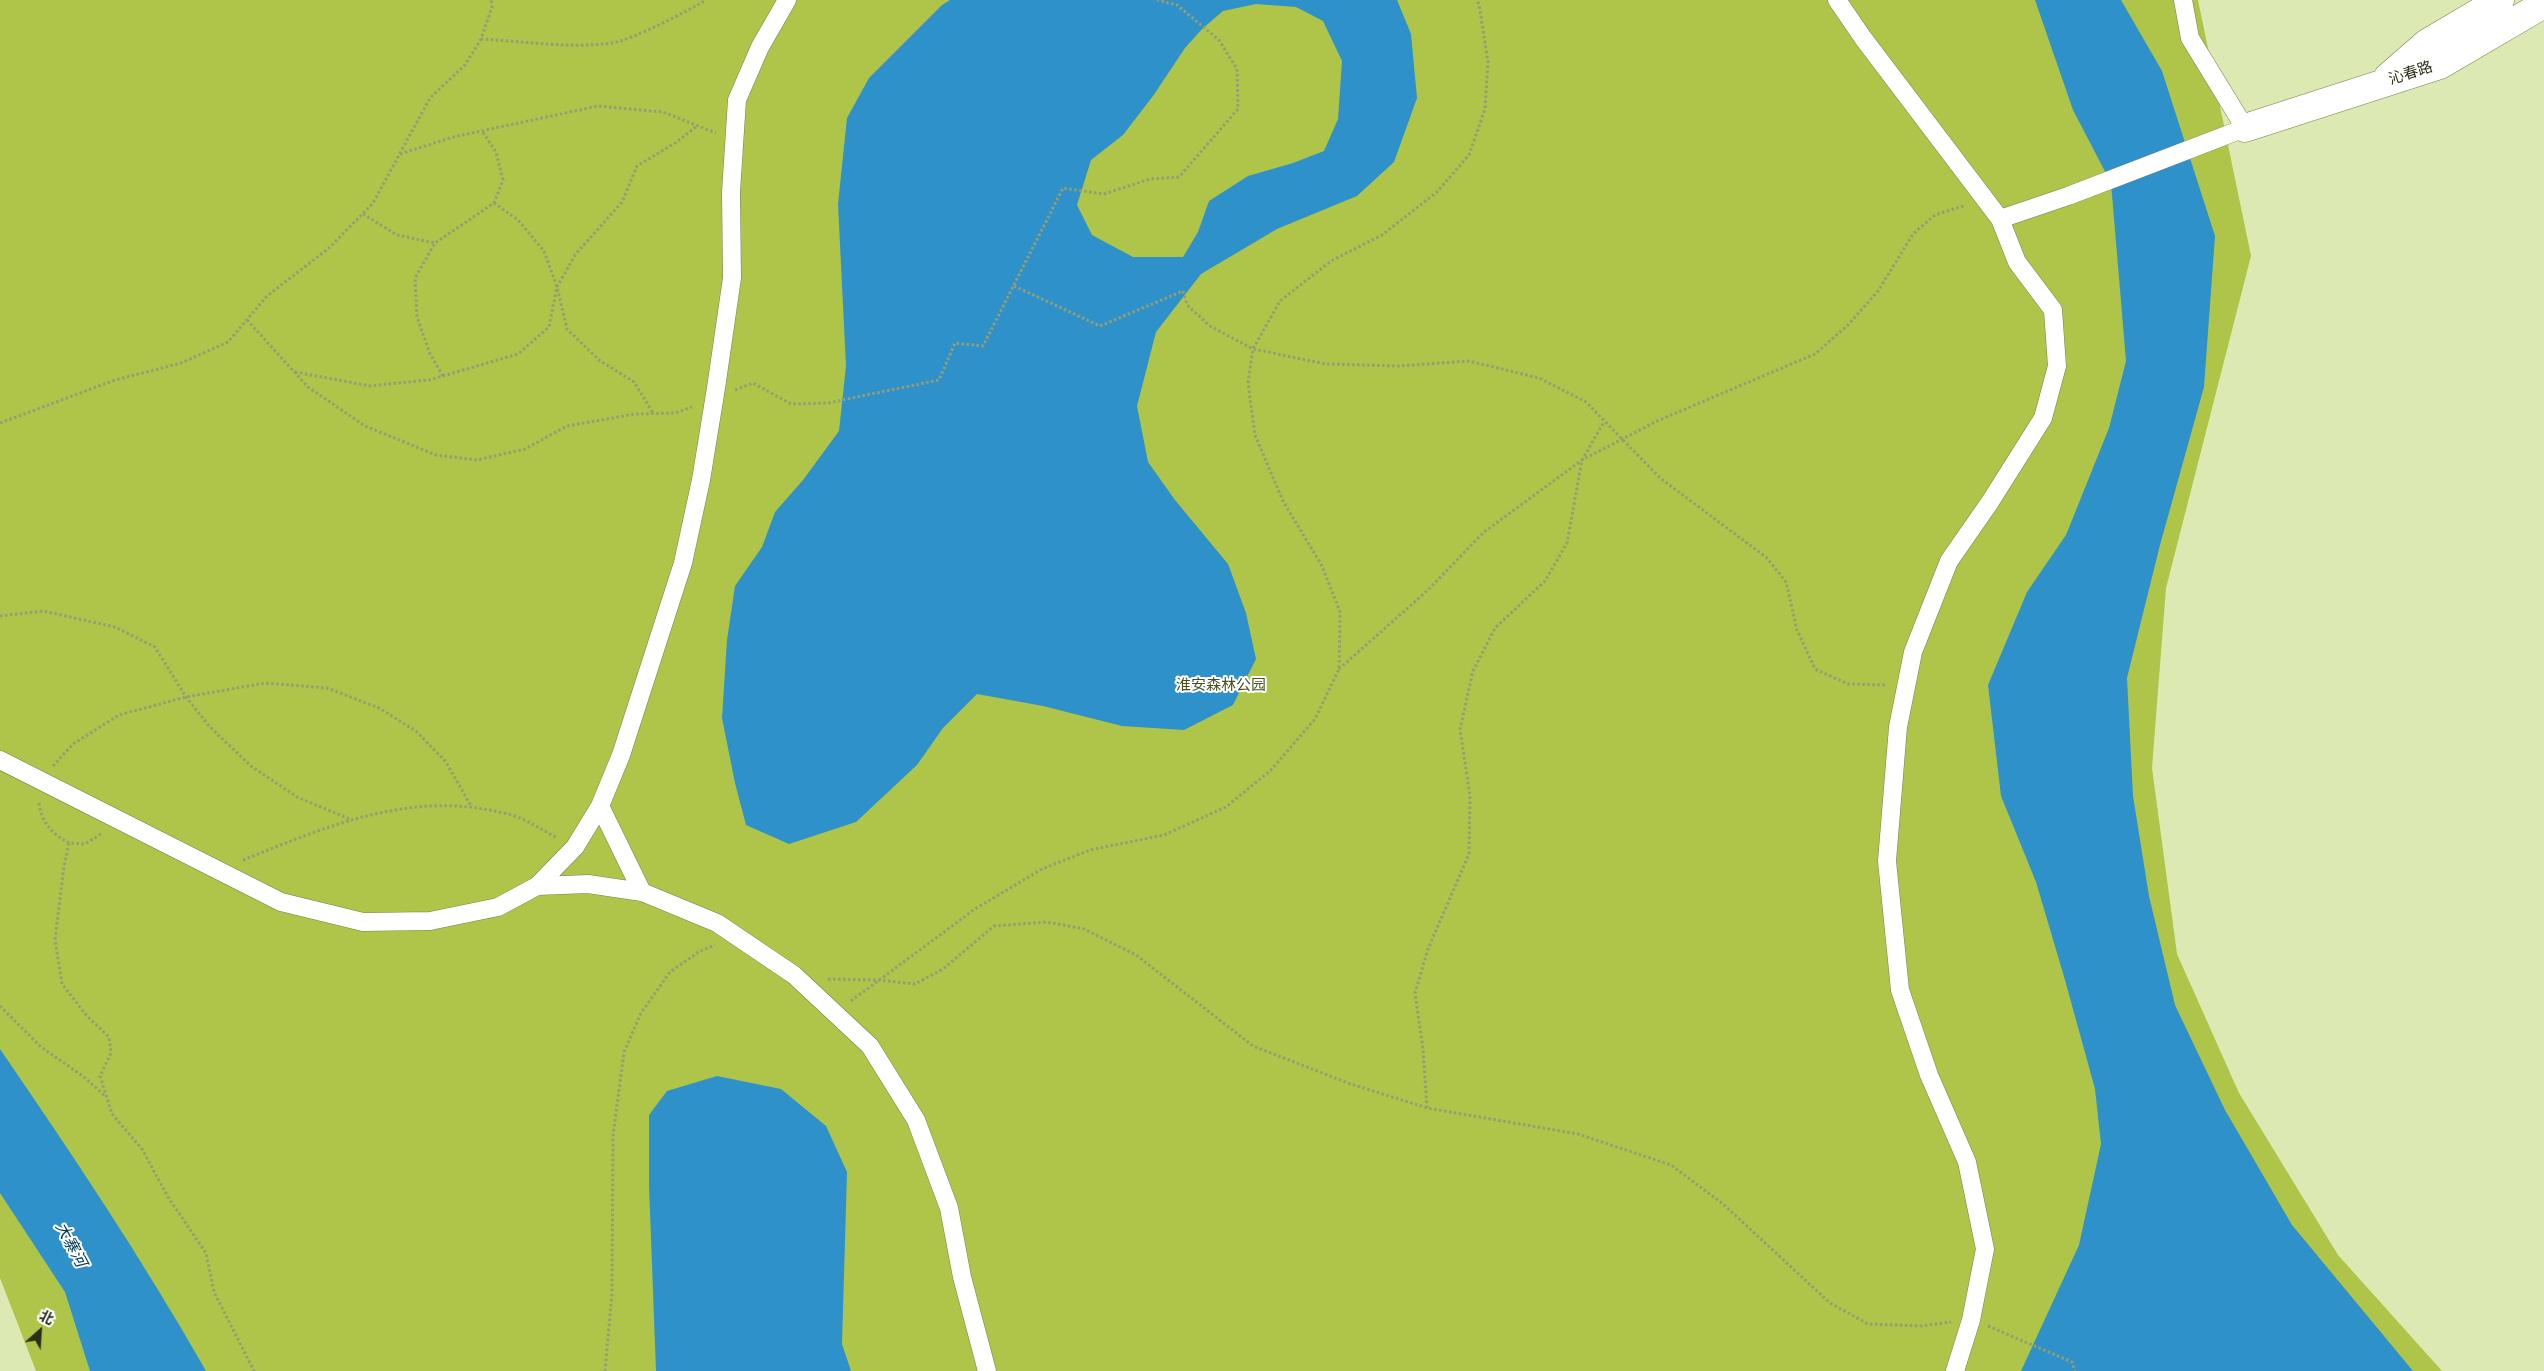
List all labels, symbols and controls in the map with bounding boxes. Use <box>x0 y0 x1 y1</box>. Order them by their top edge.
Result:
street label: 沁春路 <box>2387 58 2435 90</box>
park label: 淮安森林公园 <box>1176 677 1266 695</box>
water label: 大寨河 <box>50 1219 90 1271</box>
text: 北 <box>36 1305 58 1330</box>
north arrow <box>15 1306 65 1356</box>

